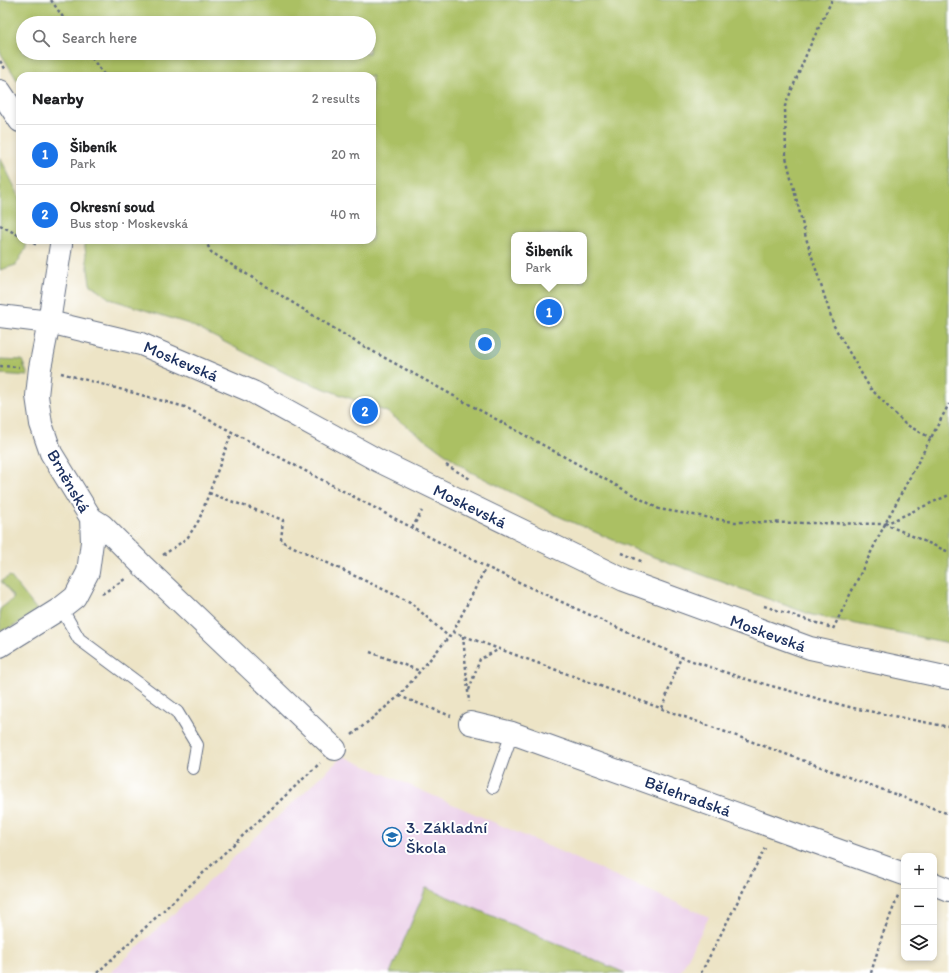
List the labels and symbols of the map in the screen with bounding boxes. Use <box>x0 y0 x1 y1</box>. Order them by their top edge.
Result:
pin: 1 <box>536 297 562 327</box>
your location <box>475 334 495 354</box>
street label: Moskevská <box>141 336 222 386</box>
pin: 2 <box>352 396 378 426</box>
street label: Brněnská <box>43 446 95 516</box>
street label: Moskevská <box>430 480 510 532</box>
street label: Moskevská <box>727 610 809 656</box>
street label: Bělehradská <box>642 771 734 821</box>
place label: 3. Základní Škola <box>406 817 488 857</box>
school or university icon: 3. Základní Škola <box>381 826 403 848</box>

